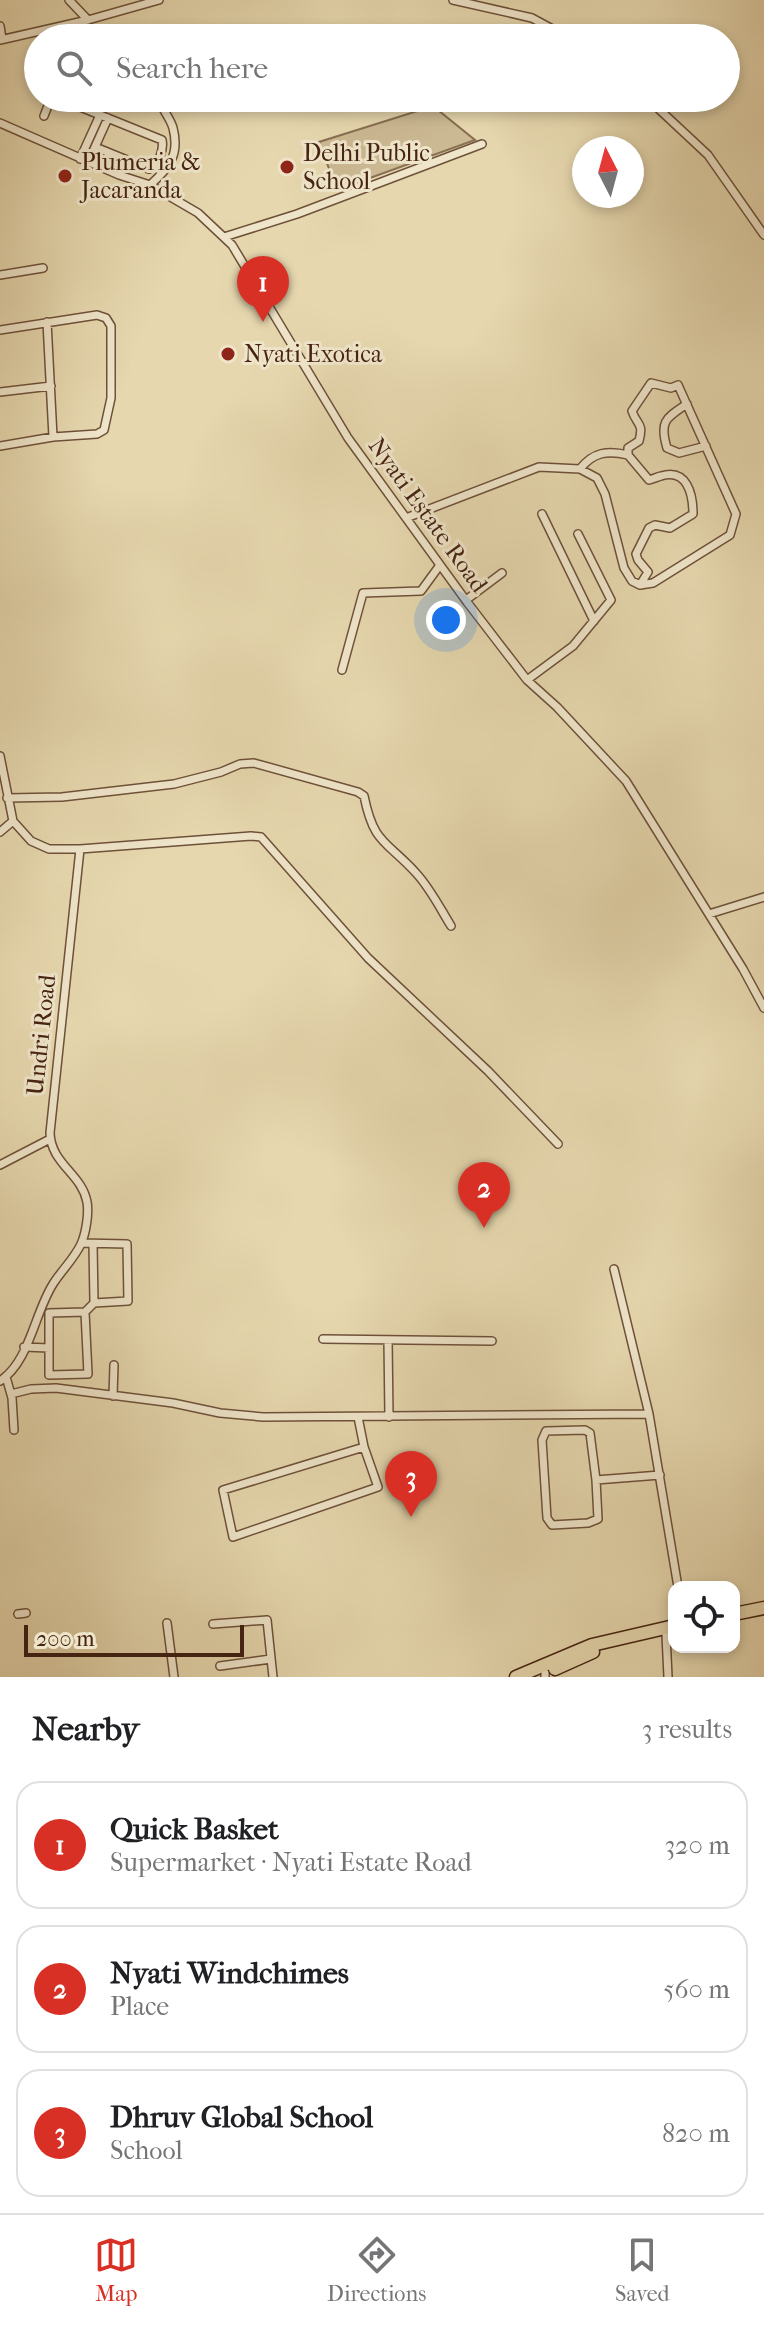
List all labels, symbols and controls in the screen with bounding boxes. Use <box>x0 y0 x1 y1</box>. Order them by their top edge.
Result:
search box <box>24 24 740 112</box>
icon: search <box>52 46 96 90</box>
text: Search here <box>116 51 268 86</box>
north arrow <box>572 136 644 208</box>
place label: Delhi Public School <box>303 139 430 195</box>
place label: Plumeria & Jacaranda <box>79 148 201 204</box>
marker: Delhi Public School <box>278 158 296 176</box>
marker: Plumeria & Jacaranda <box>56 167 74 185</box>
pin: 1 <box>237 256 289 322</box>
place label: Nyati Exotica <box>244 340 383 368</box>
marker: Nyati Exotica <box>219 345 237 363</box>
street label: Nyati Estate Road <box>363 432 494 599</box>
your location <box>426 600 466 640</box>
street label: Undri Road <box>21 972 61 1097</box>
pin: 2 <box>458 1162 510 1228</box>
pin: 3 <box>385 1451 437 1517</box>
map controls <box>668 1581 740 1653</box>
button: locate <box>668 1581 740 1653</box>
scale bar <box>24 1621 244 1657</box>
text: 200 m <box>36 1626 95 1652</box>
text: Nearby <box>32 1709 139 1749</box>
text: 3 results <box>642 1714 732 1745</box>
text: Quick Basket <box>110 1812 279 1847</box>
text: 1 <box>55 1830 65 1861</box>
text: 320 m <box>664 1830 730 1861</box>
text: Supermarket · Nyati Estate Road <box>110 1847 472 1878</box>
text: Nyati Windchimes <box>110 1956 349 1991</box>
text: 2 <box>53 1974 67 2005</box>
text: 560 m <box>663 1974 730 2005</box>
text: Place <box>110 1991 169 2022</box>
text: Dhruv Global School <box>110 2100 373 2135</box>
text: 3 <box>55 2118 65 2149</box>
text: 820 m <box>662 2118 730 2149</box>
text: School <box>110 2135 183 2166</box>
tab: Map <box>94 2233 138 2307</box>
tab: Directions <box>327 2233 426 2307</box>
tab: Saved <box>615 2233 670 2307</box>

